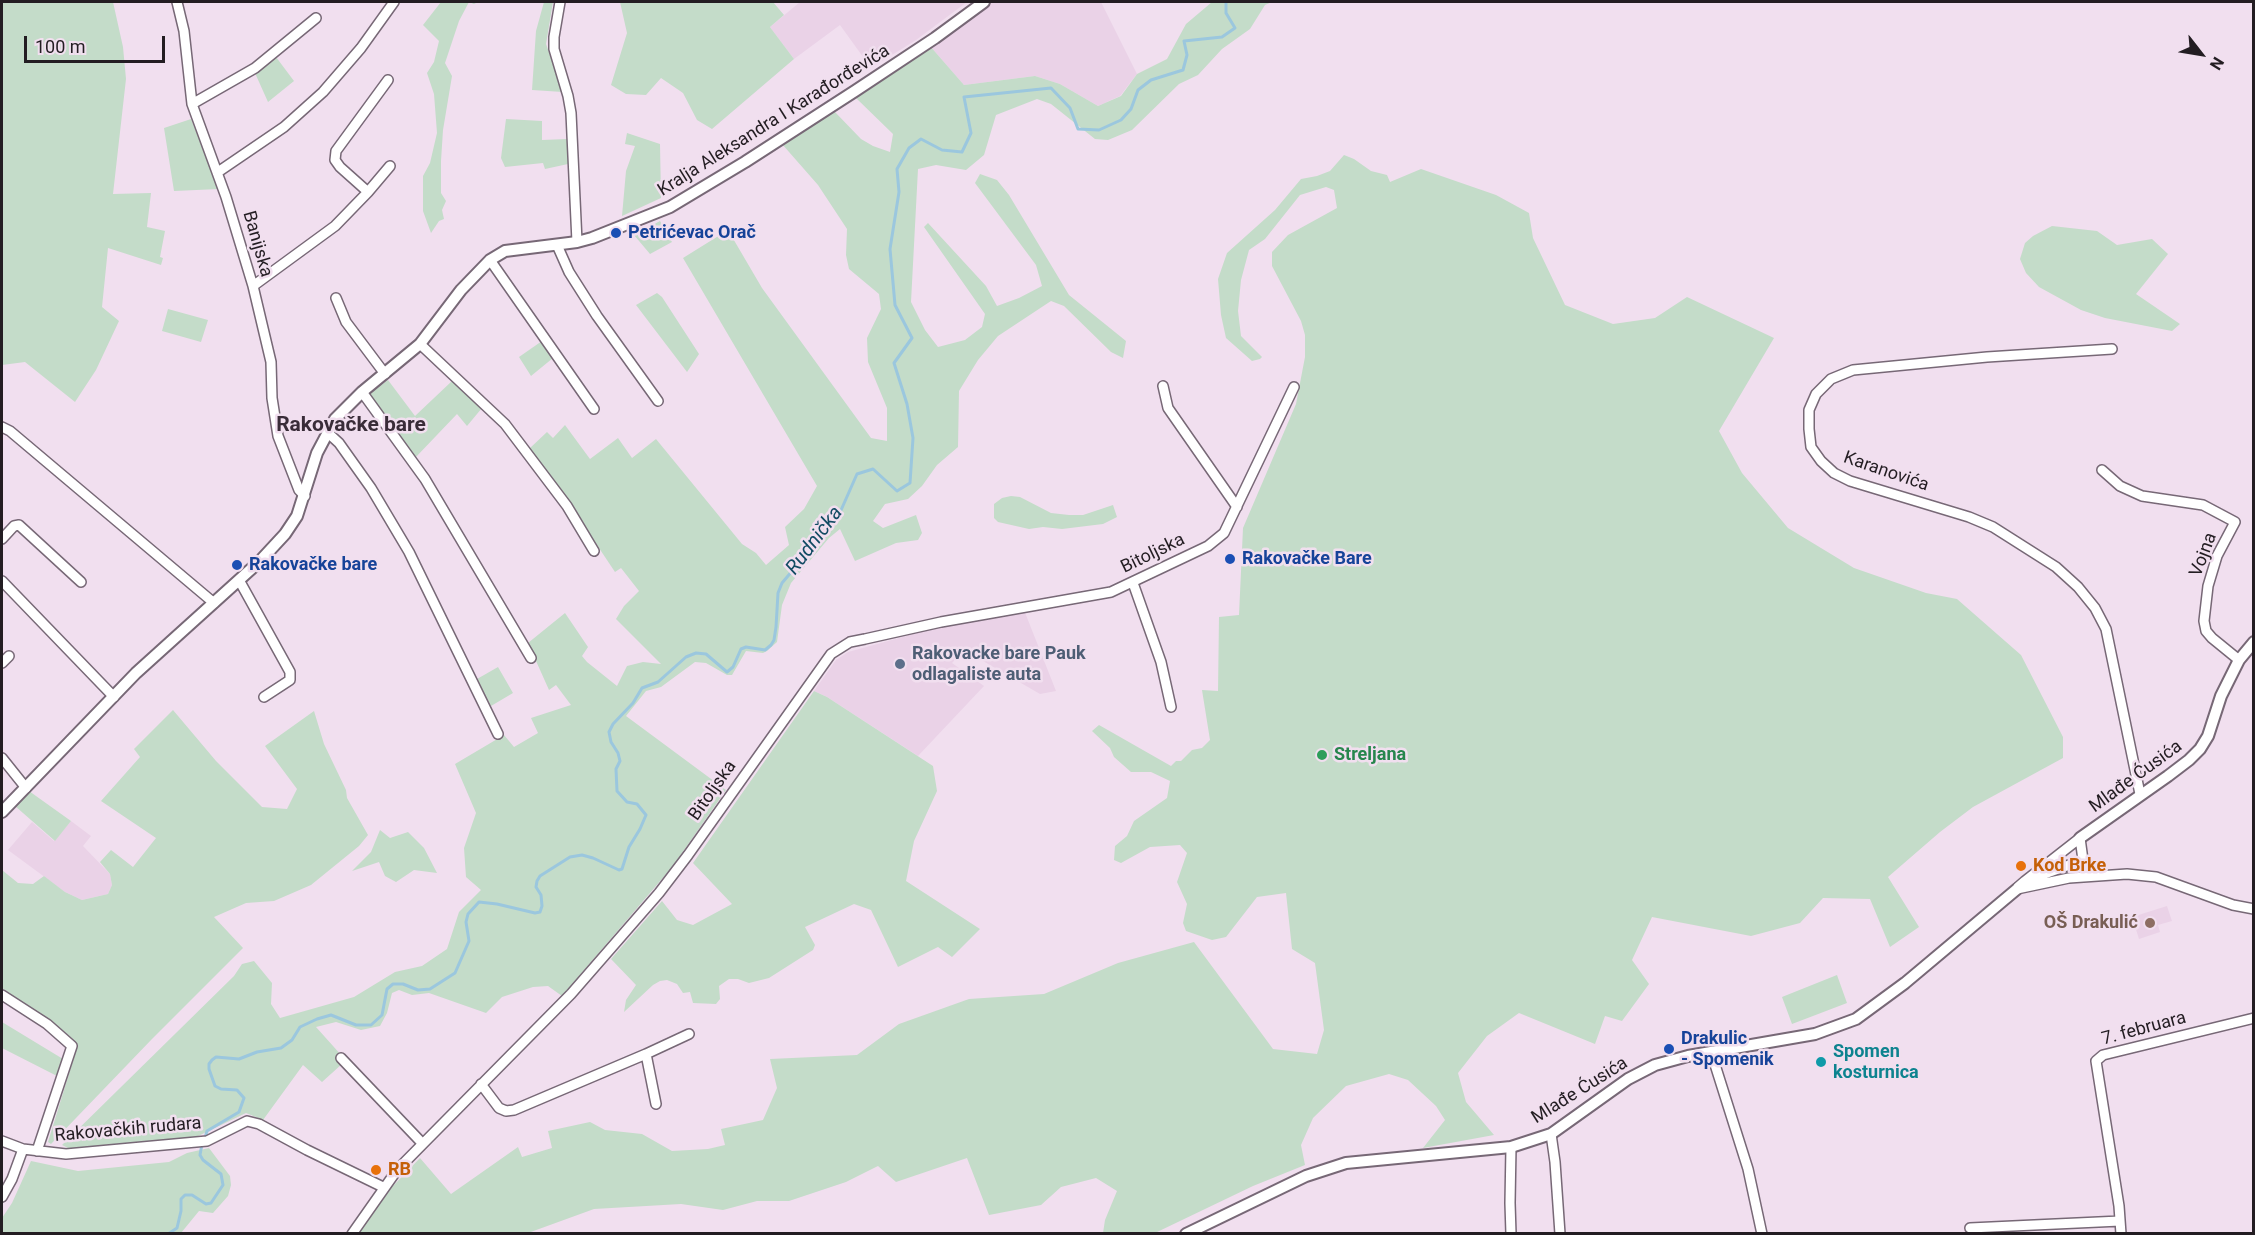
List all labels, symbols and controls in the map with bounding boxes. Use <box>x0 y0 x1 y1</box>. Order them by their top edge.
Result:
scale bar <box>27 24 168 62</box>
north arrow <box>2171 24 2231 84</box>
text: 100 m <box>35 36 86 57</box>
street label: Kralja Aleksandra I Karađorđevića <box>654 40 894 202</box>
text: N <box>2206 54 2228 73</box>
street label: Banijska <box>237 208 277 280</box>
place label: Petrićevac Orač <box>628 222 756 244</box>
marker: Petrićevac Orač <box>609 226 623 240</box>
district label: Rakovačke bare <box>276 413 426 439</box>
street label: Karanovića <box>1840 447 1932 497</box>
water label: Rudnička <box>781 502 849 580</box>
street label: Bitoljska <box>1118 529 1188 579</box>
street label: Vojna <box>2186 530 2222 580</box>
place label: Rakovačke Bare <box>1242 548 1372 570</box>
marker: Rakovačke Bare <box>1223 552 1237 566</box>
place label: Rakovačke bare <box>249 554 377 576</box>
marker: Rakovačke bare <box>230 558 244 572</box>
place label: Rakovacke bare Pauk odlagaliste auta <box>912 643 1086 686</box>
marker: Rakovacke bare Pauk odlagaliste auta <box>893 657 907 671</box>
street label: Mlađe Ćusića <box>2085 736 2187 818</box>
place label: Streljana <box>1334 744 1406 766</box>
marker: Streljana <box>1315 748 1329 762</box>
street label: Bitoljska <box>685 757 741 825</box>
place label: Kod Brke <box>2033 855 2106 877</box>
marker: Kod Brke <box>2014 859 2028 873</box>
place label: OŠ Drakulić <box>2044 912 2138 934</box>
marker: OŠ Drakulić <box>2143 916 2157 930</box>
street label: 7. februara <box>2099 1007 2189 1051</box>
place label: Drakulic - Spomenik <box>1681 1028 1774 1070</box>
place label: Spomen kosturnica <box>1833 1041 1919 1084</box>
marker: Drakulic - Spomenik <box>1662 1042 1676 1056</box>
street label: Mlađe Ćusića <box>1528 1053 1632 1129</box>
marker: Spomen kosturnica <box>1814 1055 1828 1069</box>
street label: Rakovačkih rudara <box>54 1113 202 1147</box>
place label: RB <box>388 1159 411 1181</box>
marker: RB <box>369 1163 383 1177</box>

